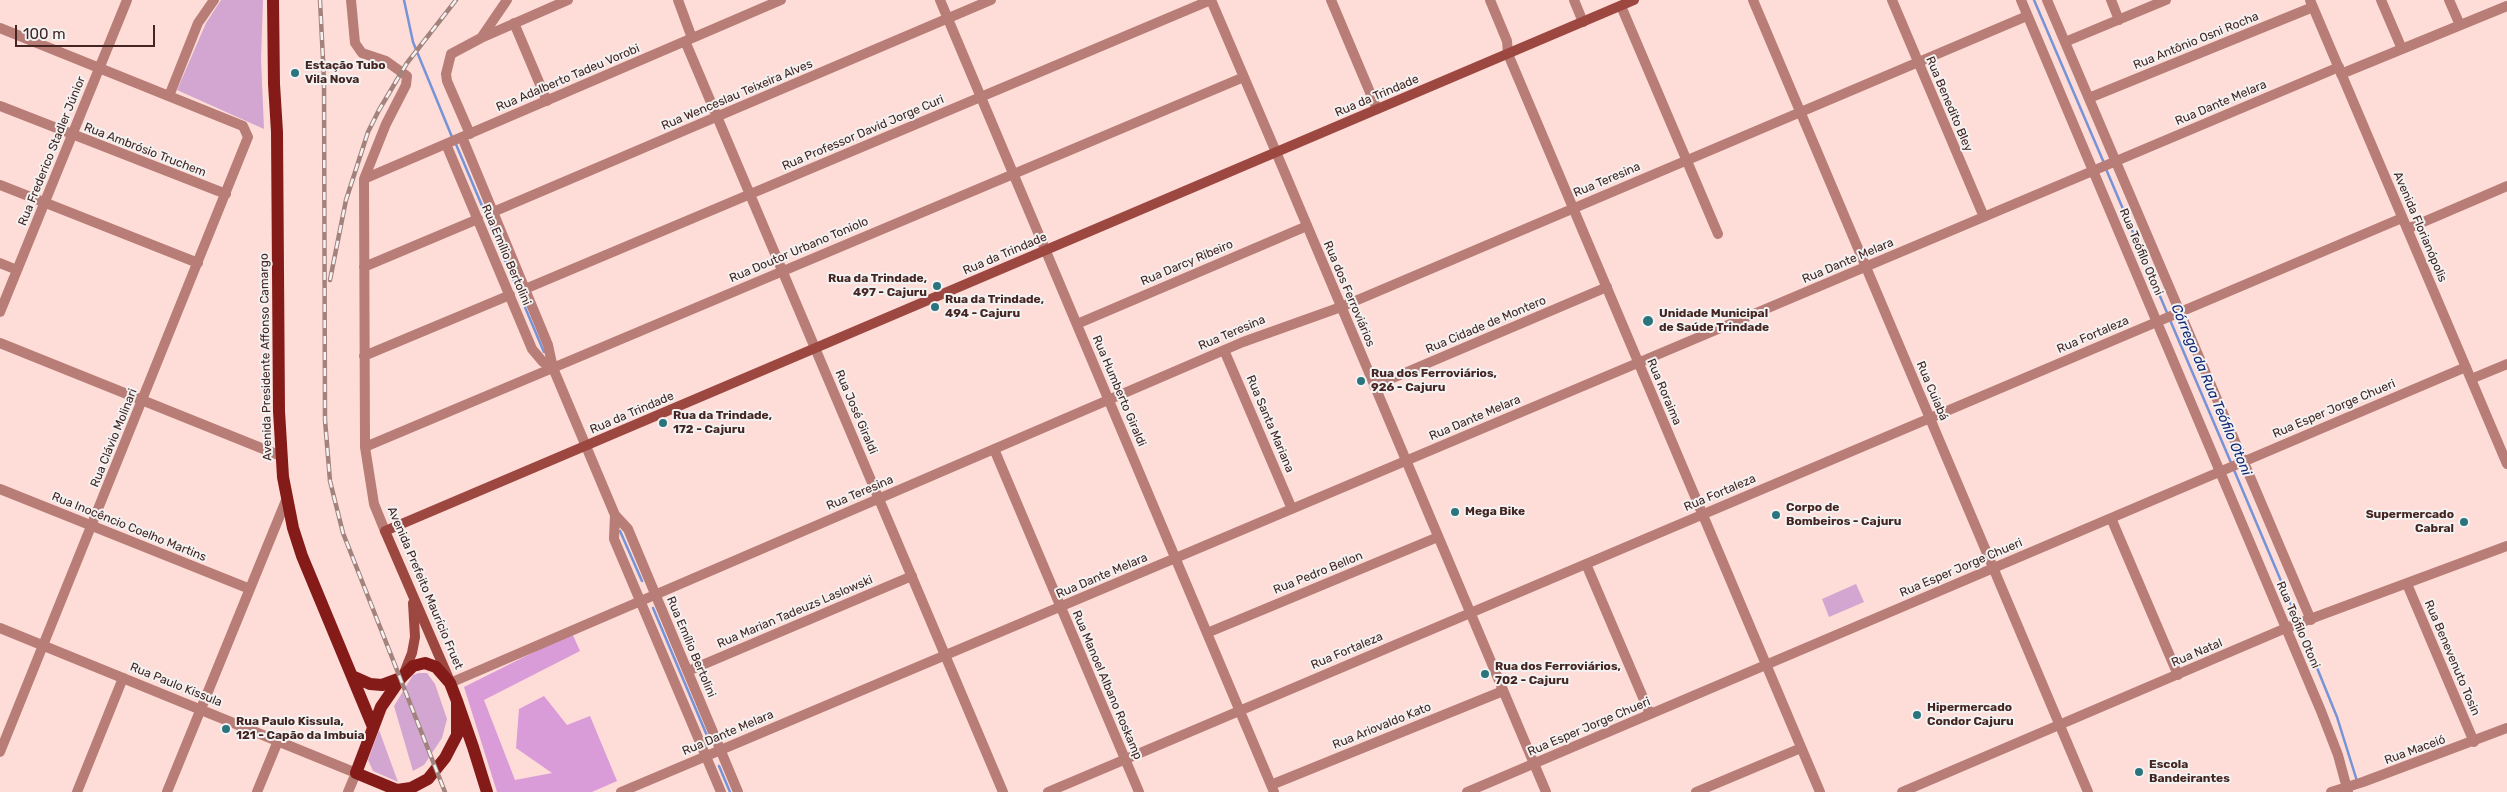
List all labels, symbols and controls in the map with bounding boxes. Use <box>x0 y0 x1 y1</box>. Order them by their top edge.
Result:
street label: Rua Antônio Osni Rocha <box>2131 9 2261 73</box>
scale bar <box>18 15 158 47</box>
text: 100 m <box>23 25 65 43</box>
street label: Rua Adalberto Tadeu Vorobi <box>494 41 642 115</box>
street label: Rua Benedito Bley <box>1922 54 1976 154</box>
street label: Rua Wenceslau Teixeira Alves <box>659 57 815 133</box>
place label: Estação Tubo Vila Nova <box>305 59 386 87</box>
marker: Estação Tubo Vila Nova <box>289 67 301 79</box>
street label: Rua da Trindade <box>1333 72 1421 120</box>
street label: Rua Frederico Stadler Júnior <box>15 74 89 228</box>
street label: Rua Dante Melara <box>2173 77 2269 129</box>
street label: Rua Professor David Jorge Curi <box>780 92 946 174</box>
street label: Rua Ambrósio Truchem <box>82 120 208 180</box>
street label: Rua Teresina <box>1571 159 1643 201</box>
street label: Avenida Florianópolis <box>2390 170 2450 284</box>
street label: Rua Emílio Bertolini <box>478 202 534 308</box>
street label: Rua Teófilo Otoni <box>2116 206 2166 298</box>
street label: Rua Doutor Urbano Toniolo <box>727 214 871 286</box>
street label: Rua da Trindade <box>961 230 1049 278</box>
street label: Rua Dante Melara <box>1800 235 1896 287</box>
street label: Rua Darcy Ribeiro <box>1139 237 1235 289</box>
street label: Rua dos Ferroviários <box>1320 239 1378 349</box>
street label: Avenida Presidente Affonso Camargo <box>257 253 275 461</box>
place label: Rua da Trindade, 497 - Cajuru <box>828 272 927 300</box>
marker: Rua da Trindade, 497 - Cajuru <box>931 280 943 292</box>
place label: Rua da Trindade, 494 - Cajuru <box>945 293 1044 321</box>
street label: Rua Cidade de Montero <box>1424 293 1548 357</box>
marker: Rua da Trindade, 494 - Cajuru <box>929 301 941 313</box>
water label: Córrego da Rua Teófilo Otoni <box>2167 302 2255 478</box>
place label: Unidade Municipal de Saúde Trindade <box>1659 307 1769 335</box>
street label: Rua Teresina <box>1196 312 1268 354</box>
street label: Rua Fortaleza <box>2055 313 2131 357</box>
marker: Unidade Municipal de Saúde Trindade <box>1641 314 1655 328</box>
street label: Rua Humberto Giraldi <box>1089 333 1149 449</box>
street label: Rua Roraima <box>1644 357 1684 427</box>
street label: Rua Cuiabá <box>1913 359 1951 423</box>
place label: Rua dos Ferroviários, 926 - Cajuru <box>1371 367 1497 395</box>
street label: Rua José Giraldi <box>832 368 880 456</box>
street label: Rua Santa Mariana <box>1243 373 1297 475</box>
marker: Rua dos Ferroviários, 926 - Cajuru <box>1355 375 1367 387</box>
street label: Rua Esper Jorge Chueri <box>2270 377 2398 441</box>
street label: Rua Clávio Molinari <box>88 387 140 489</box>
street label: Rua da Trindade <box>588 389 676 437</box>
street label: Rua Dante Melara <box>1427 392 1523 444</box>
place label: Rua da Trindade, 172 - Cajuru <box>673 409 772 437</box>
marker: Rua da Trindade, 172 - Cajuru <box>657 417 669 429</box>
street label: Rua Fortaleza <box>1682 471 1758 515</box>
street label: Rua Teresina <box>824 472 896 514</box>
street label: Rua Inocêncio Coelho Martins <box>50 489 208 565</box>
place label: Corpo de Bombeiros - Cajuru <box>1786 501 1901 529</box>
street label: Avenida Prefeito Maurício Fruet <box>384 504 466 672</box>
place label: Mega Bike <box>1465 505 1525 519</box>
marker: Mega Bike <box>1449 506 1461 518</box>
place label: Supermercado Cabral <box>2366 508 2454 536</box>
marker: Corpo de Bombeiros - Cajuru <box>1770 509 1782 521</box>
marker: Supermercado Cabral <box>2458 516 2470 528</box>
street label: Rua Esper Jorge Chueri <box>1897 536 2025 600</box>
street label: Rua Pedro Bellon <box>1271 549 1365 597</box>
street label: Rua Dante Melara <box>1054 550 1150 602</box>
street label: Rua Marian Tadeuzs Laslowski <box>715 573 875 651</box>
street label: Rua Teófilo Otoni <box>2273 579 2323 671</box>
street label: Rua Emílio Bertolini <box>663 594 719 700</box>
street label: Rua Benevenuto Tosin <box>2421 598 2483 718</box>
street label: Rua Manoel Albano Roskamp <box>1069 608 1145 762</box>
street label: Rua Fortaleza <box>1309 629 1385 673</box>
street label: Rua Natal <box>2169 636 2225 670</box>
street label: Rua Paulo Kissula <box>128 660 224 710</box>
place label: Rua dos Ferroviários, 702 - Cajuru <box>1495 660 1621 688</box>
marker: Rua dos Ferroviários, 702 - Cajuru <box>1479 668 1491 680</box>
street label: Rua Esper Jorge Chueri <box>1525 695 1653 759</box>
street label: Rua Ariovaldo Kato <box>1331 700 1433 752</box>
place label: Hipermercado Condor Cajuru <box>1927 701 2014 729</box>
street label: Rua Dante Melara <box>680 707 776 759</box>
marker: Hipermercado Condor Cajuru <box>1911 709 1923 721</box>
place label: Rua Paulo Kissula, 121 - Capão da Imbuia <box>236 715 364 743</box>
marker: Rua Paulo Kissula, 121 - Capão da Imbuia <box>220 723 232 735</box>
street label: Rua Maceió <box>2382 732 2448 768</box>
place label: Escola Bandeirantes <box>2149 758 2230 786</box>
marker: Escola Bandeirantes <box>2133 766 2145 778</box>

